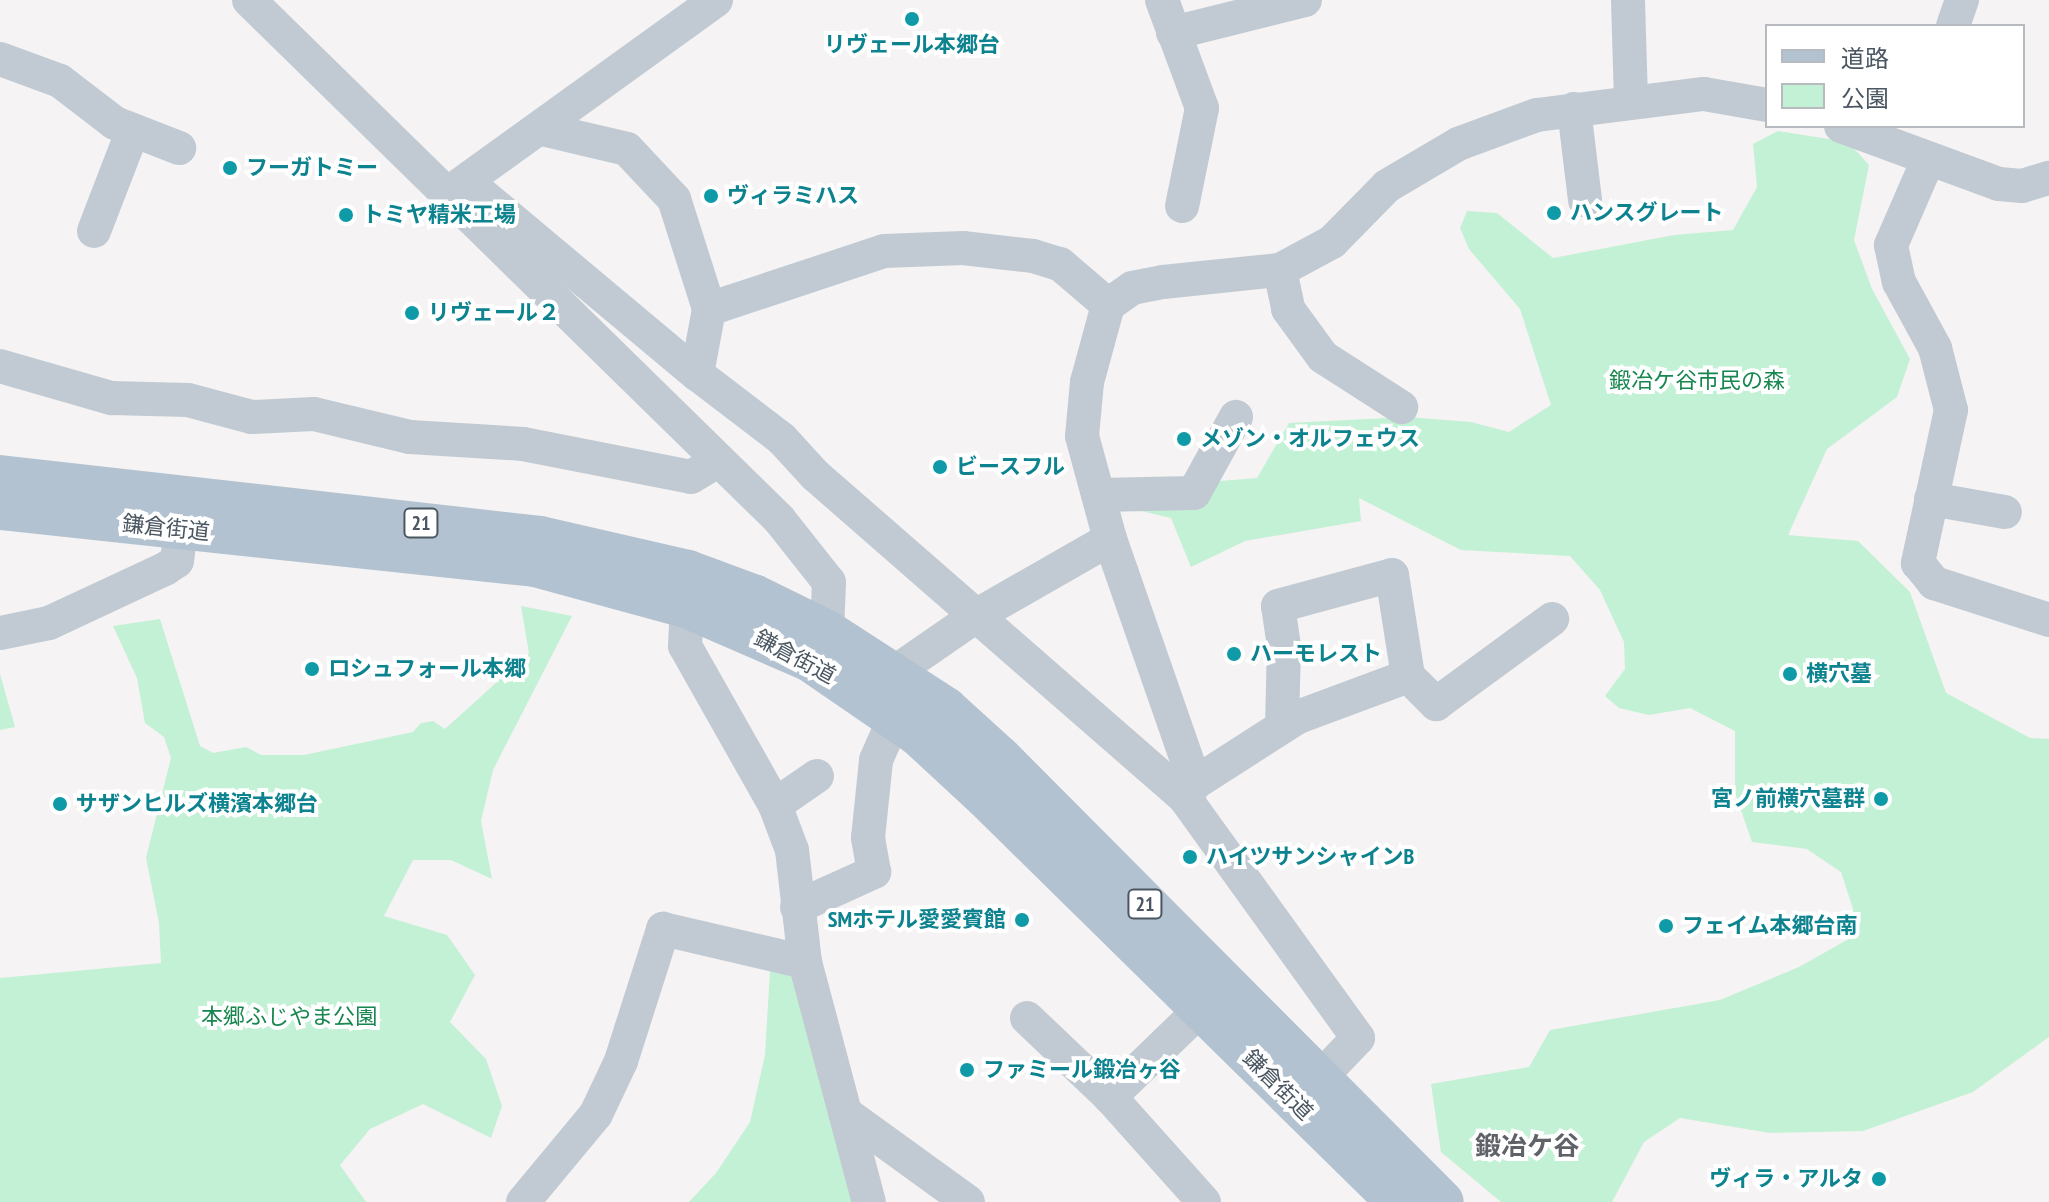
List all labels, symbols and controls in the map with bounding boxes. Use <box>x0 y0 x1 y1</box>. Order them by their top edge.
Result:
marker: リヴェール本郷台 <box>903 10 921 28</box>
legend <box>1765 24 2025 128</box>
place label: リヴェール本郷台 <box>824 32 1000 58</box>
text: 道路 <box>1841 43 1889 74</box>
text: 公園 <box>1841 83 1889 114</box>
place label: フーガトミー <box>246 155 378 181</box>
marker: フーガトミー <box>221 159 239 177</box>
place label: ヴィラミハス <box>727 183 859 209</box>
marker: ヴィラミハス <box>702 187 720 205</box>
place label: ハンスグレート <box>1570 200 1724 226</box>
place label: トミヤ精米工場 <box>362 202 516 228</box>
marker: ハンスグレート <box>1545 204 1563 222</box>
marker: トミヤ精米工場 <box>337 206 355 224</box>
place label: リヴェール２ <box>428 300 560 326</box>
marker: リヴェール２ <box>403 304 421 322</box>
park label: 鍛冶ケ谷市民の森 <box>1609 368 1785 394</box>
place label: メゾン・オルフェウス <box>1200 426 1420 452</box>
marker: メゾン・オルフェウス <box>1175 430 1193 448</box>
place label: ビースフル <box>956 454 1066 480</box>
marker: ビースフル <box>931 458 949 476</box>
road number: 21 <box>403 507 439 539</box>
street label: 鎌倉街道 <box>121 510 211 546</box>
street label: 鎌倉街道 <box>750 625 840 689</box>
place label: ハーモレスト <box>1250 641 1382 667</box>
marker: ハーモレスト <box>1225 645 1243 663</box>
place label: ロシュフォール本郷 <box>328 656 526 682</box>
marker: ロシュフォール本郷 <box>303 660 321 678</box>
place label: 横穴墓 <box>1806 661 1872 687</box>
marker: 横穴墓 <box>1781 665 1799 683</box>
place label: 宮ノ前横穴墓群 <box>1711 786 1865 812</box>
marker: 宮ノ前横穴墓群 <box>1872 790 1890 808</box>
place label: サザンヒルズ横濱本郷台 <box>76 791 318 817</box>
marker: サザンヒルズ横濱本郷台 <box>51 795 69 813</box>
place label: ハイツサンシャインB <box>1206 844 1415 870</box>
marker: ハイツサンシャインB <box>1181 848 1199 866</box>
road number: 21 <box>1127 888 1163 920</box>
place label: SMホテル愛愛賓館 <box>828 907 1006 933</box>
marker: SMホテル愛愛賓館 <box>1013 911 1031 929</box>
place label: フェイム本郷台南 <box>1682 913 1858 939</box>
marker: フェイム本郷台南 <box>1657 917 1675 935</box>
park label: 本郷ふじやま公園 <box>201 1004 377 1030</box>
street label: 鎌倉街道 <box>1238 1045 1318 1125</box>
place label: ファミール鍛冶ヶ谷 <box>983 1057 1181 1083</box>
marker: ファミール鍛冶ヶ谷 <box>958 1061 976 1079</box>
district label: 鍛冶ケ谷 <box>1475 1130 1579 1162</box>
place label: ヴィラ・アルタ <box>1709 1166 1863 1192</box>
marker: ヴィラ・アルタ <box>1870 1170 1888 1188</box>

